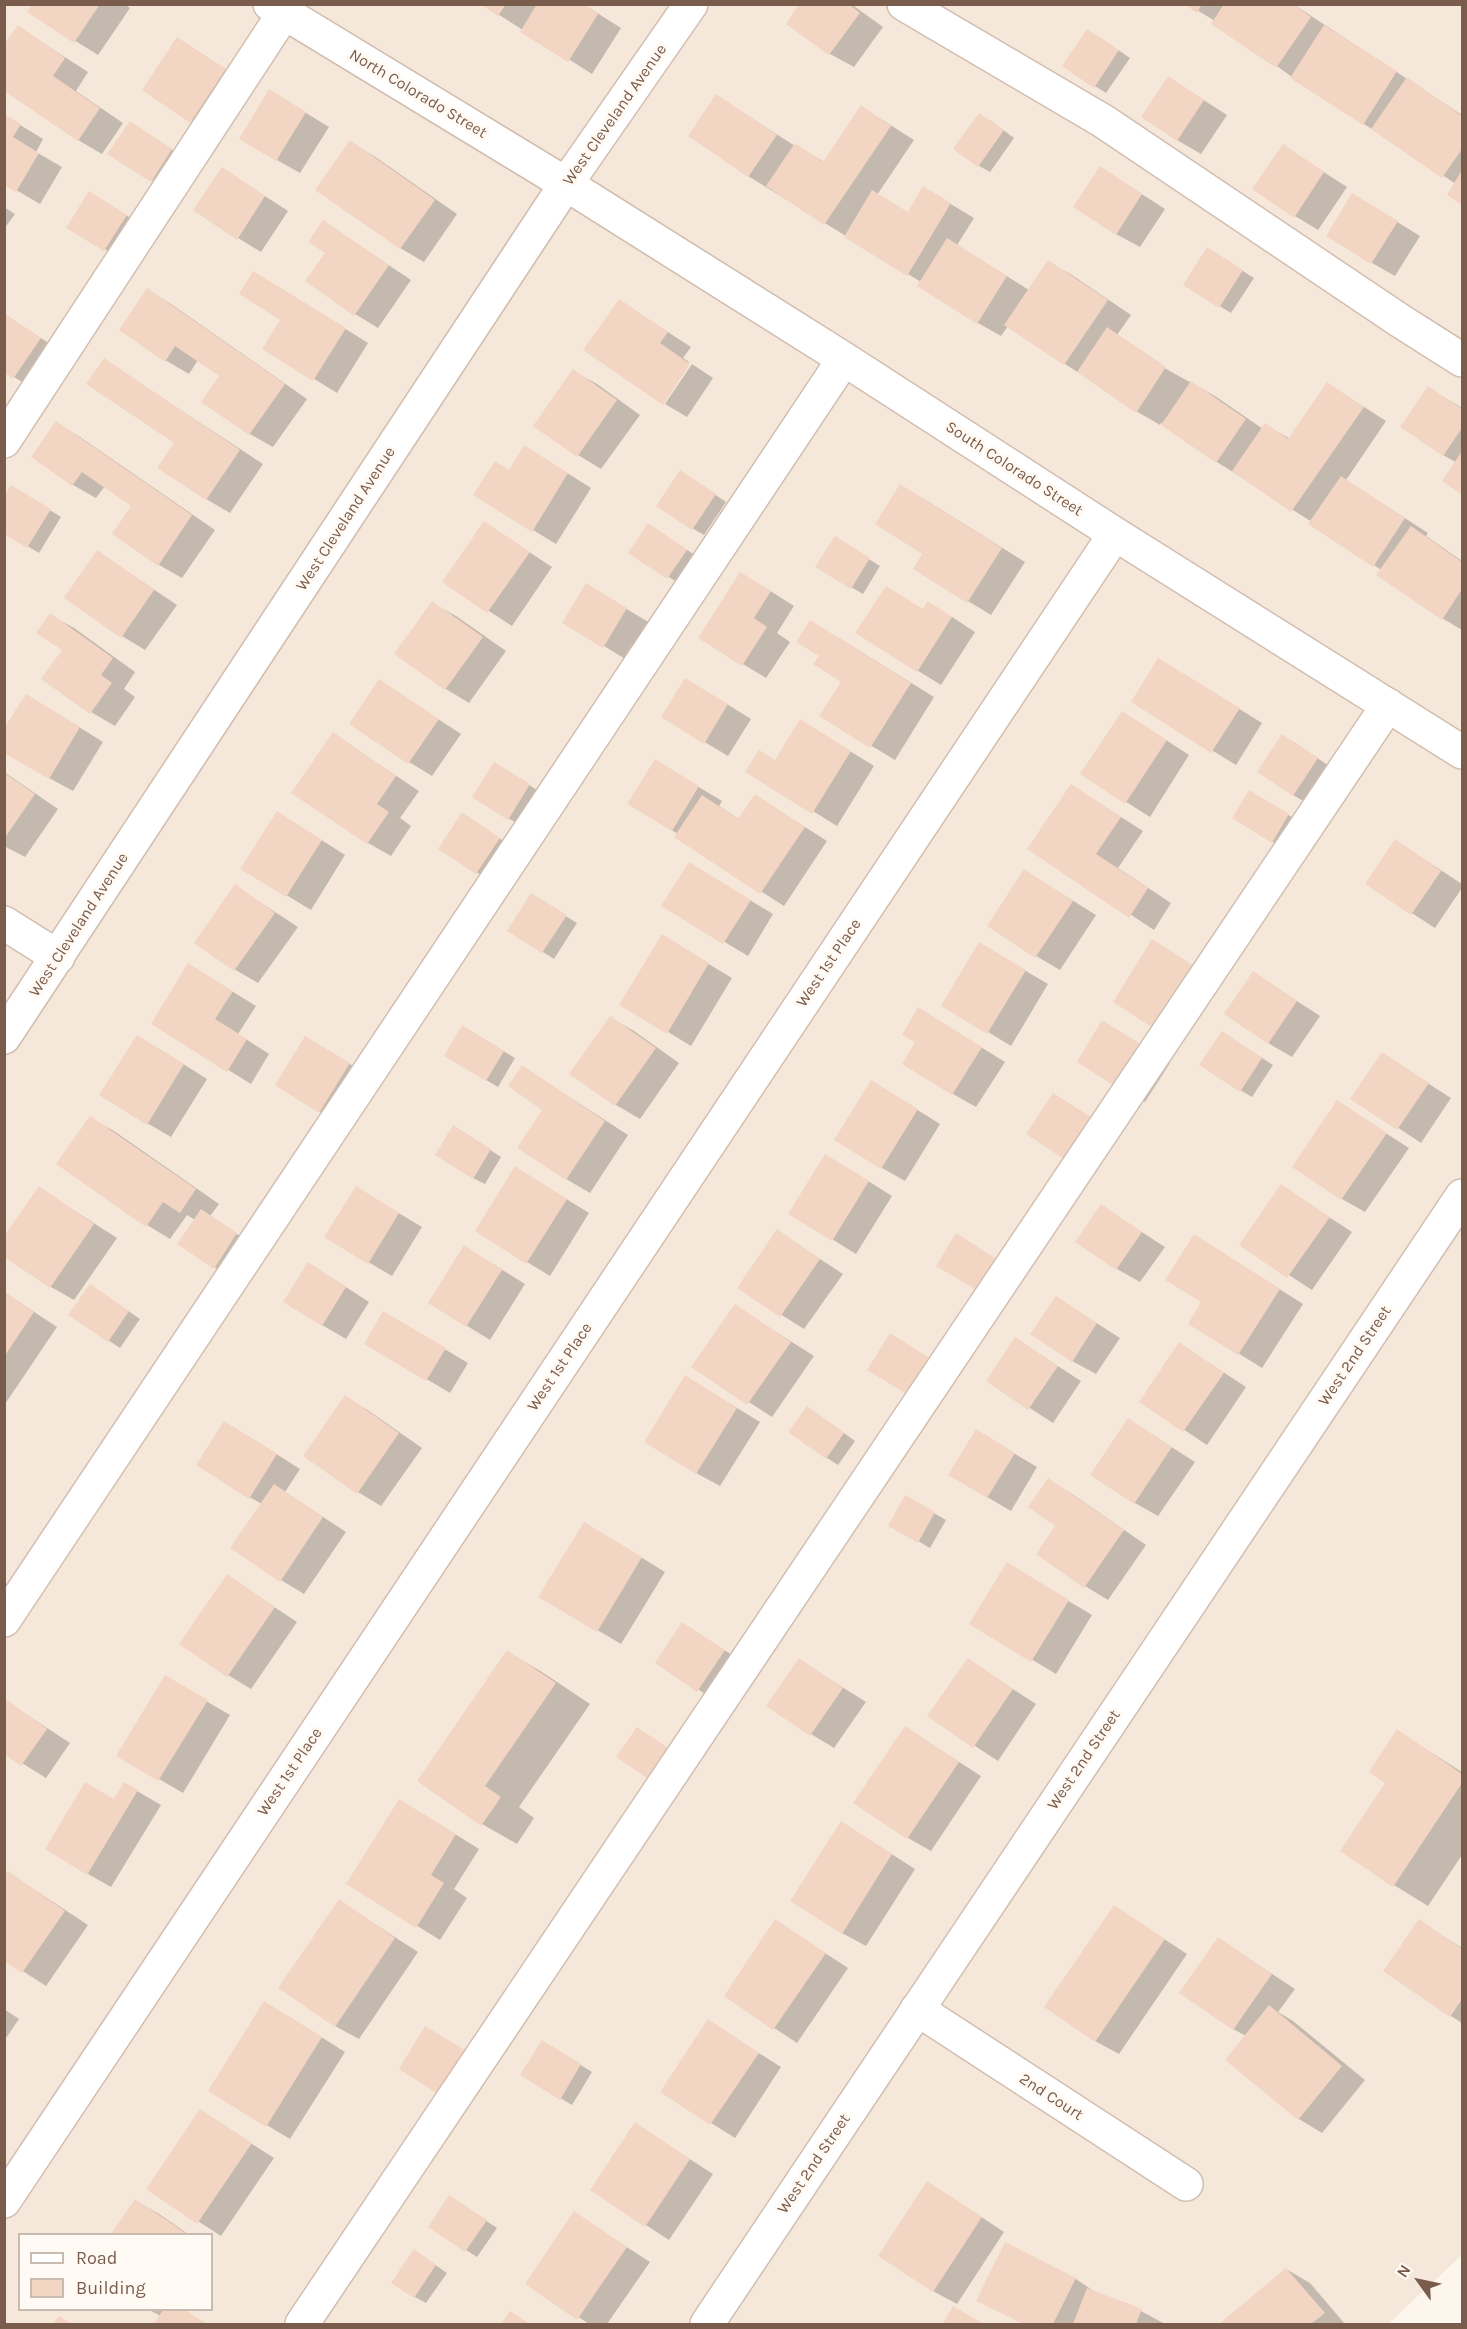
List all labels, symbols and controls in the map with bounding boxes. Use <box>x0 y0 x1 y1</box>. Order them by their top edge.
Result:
street label: West Cleveland Avenue <box>559 41 671 189</box>
street label: North Colorado Street <box>346 45 490 143</box>
street label: South Colorado Street <box>942 417 1086 521</box>
street label: West Cleveland Avenue <box>292 443 400 595</box>
street label: West Cleveland Avenue <box>25 849 133 1001</box>
street label: West 1st Place <box>792 915 866 1011</box>
street label: West 2nd Street <box>1315 1302 1395 1410</box>
street label: West 1st Place <box>523 1319 597 1415</box>
street label: West 2nd Street <box>1044 1706 1124 1814</box>
street label: West 1st Place <box>253 1724 327 1820</box>
street label: 2nd Court <box>1015 2069 1087 2125</box>
street label: West 2nd Street <box>774 2110 854 2218</box>
legend <box>18 2233 213 2311</box>
text: Road <box>76 2247 117 2269</box>
north arrow <box>1389 2251 1449 2311</box>
text: N <box>1392 2261 1415 2281</box>
text: Building <box>76 2277 146 2299</box>

